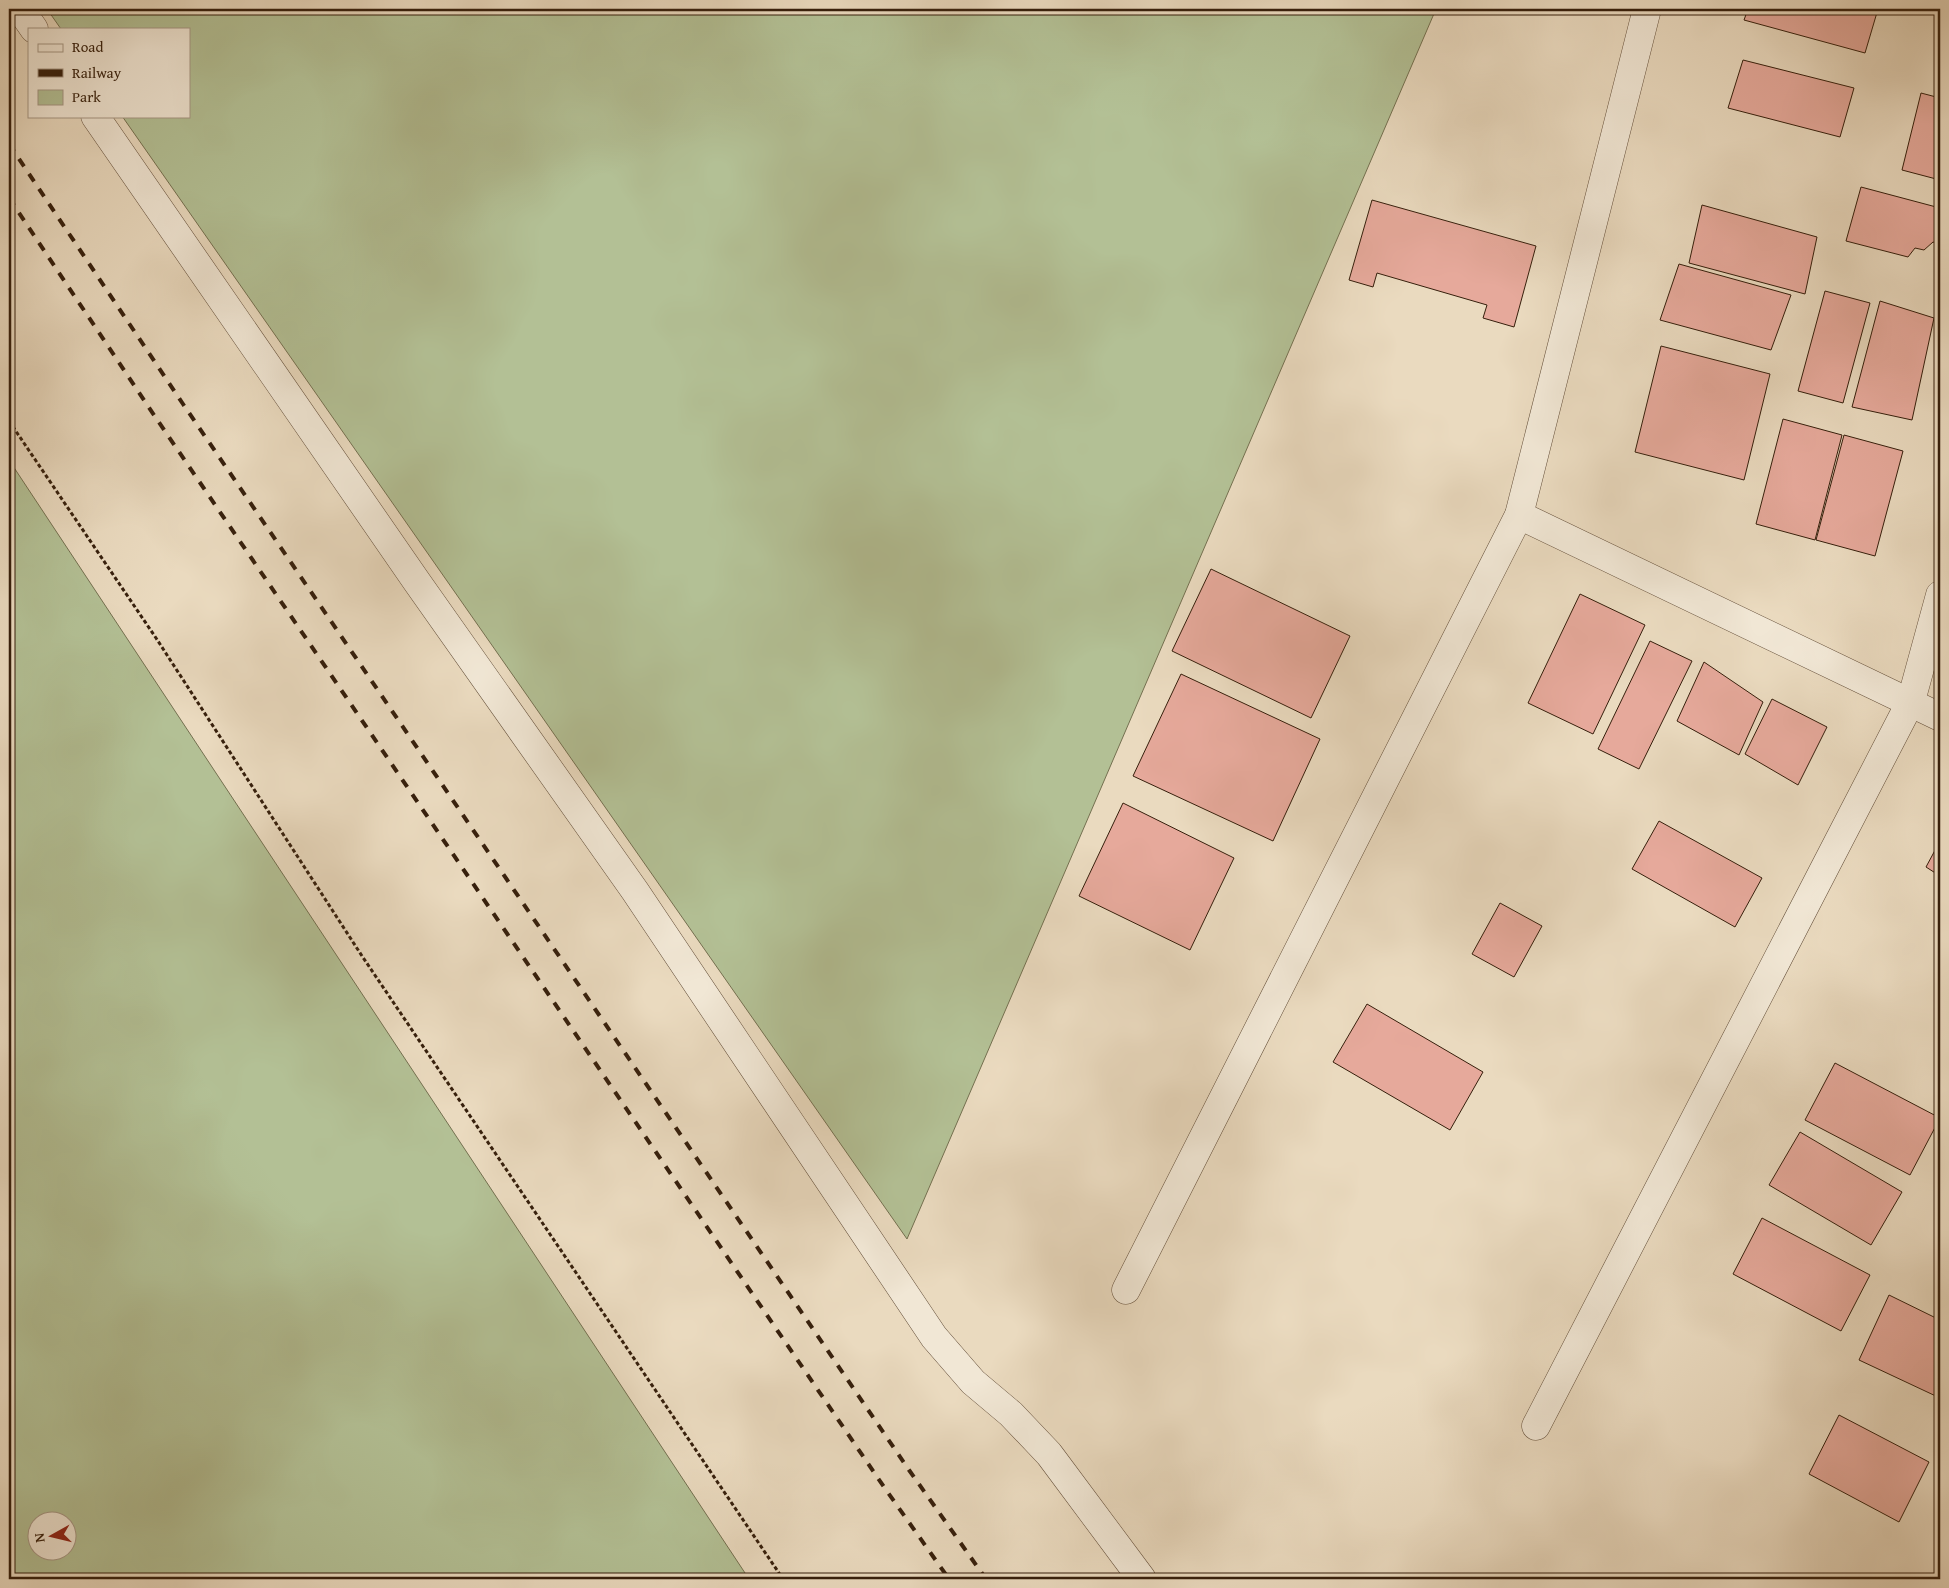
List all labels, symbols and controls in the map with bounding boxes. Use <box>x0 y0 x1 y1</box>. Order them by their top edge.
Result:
legend <box>28 28 190 118</box>
text: Road <box>72 36 103 57</box>
text: Railway <box>72 62 122 83</box>
text: Park <box>72 86 101 107</box>
north arrow <box>28 1510 78 1560</box>
text: N <box>28 1531 50 1544</box>

